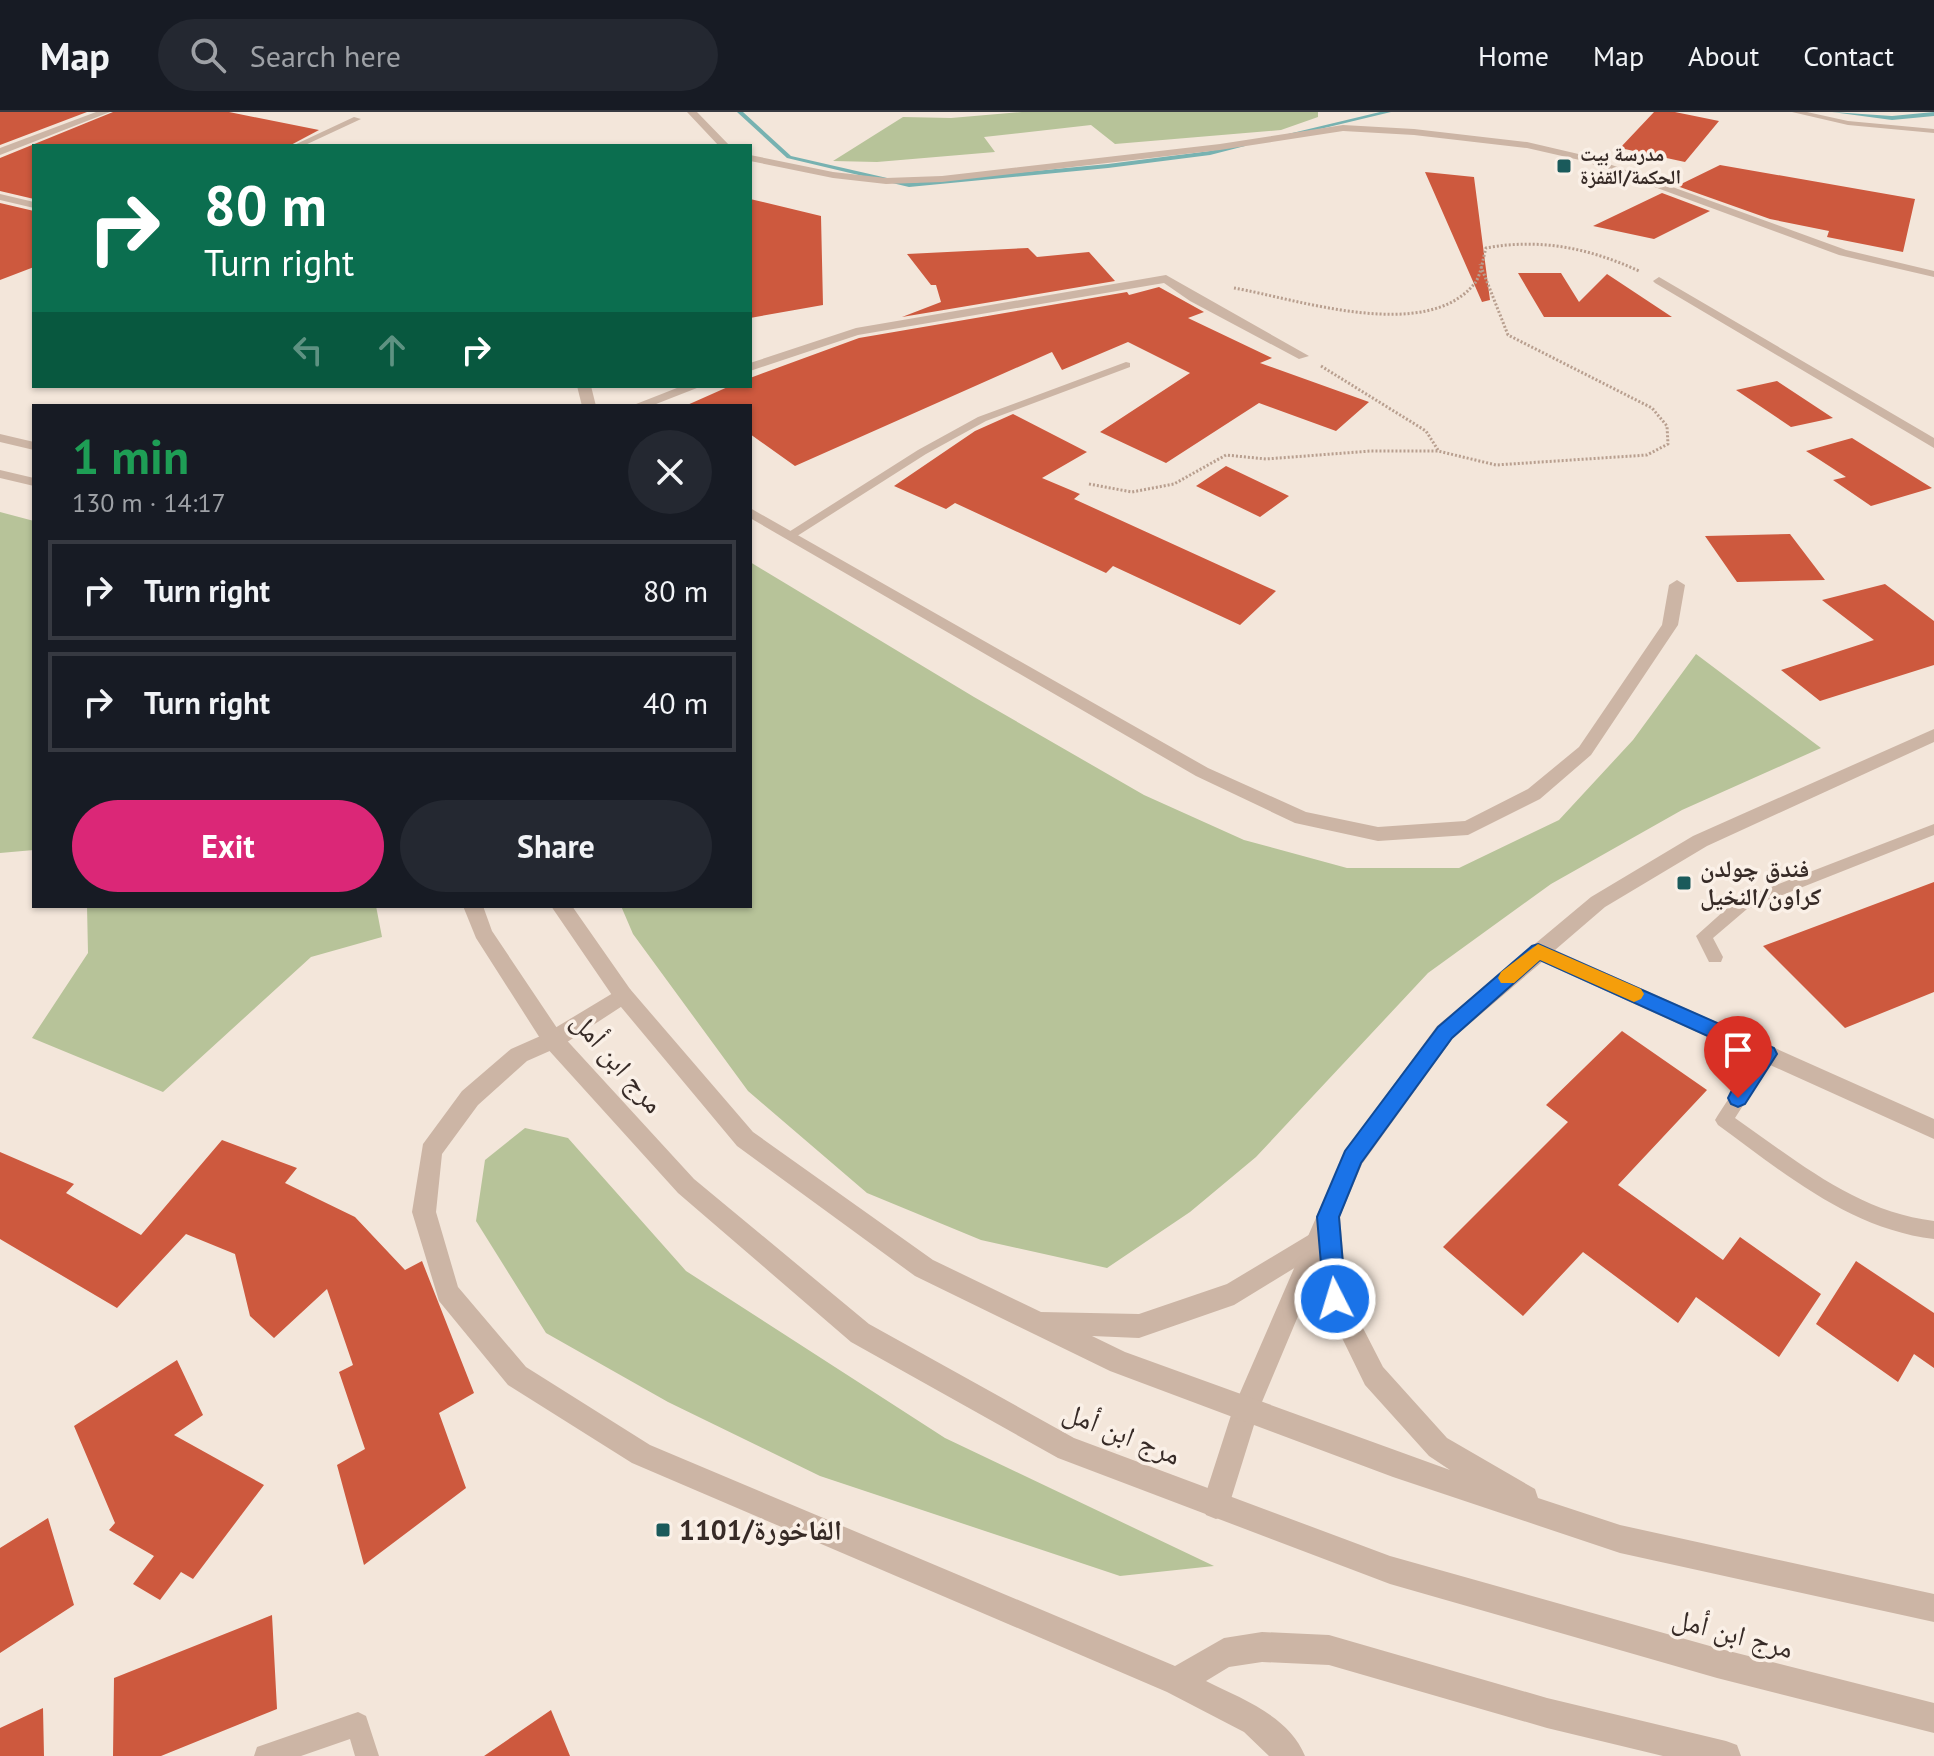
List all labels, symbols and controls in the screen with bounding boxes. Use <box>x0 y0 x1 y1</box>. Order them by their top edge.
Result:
search box <box>158 19 718 91</box>
text: Map <box>40 31 110 80</box>
icon: search <box>186 33 230 77</box>
text: Search here <box>250 36 401 75</box>
text: Home <box>1478 37 1549 74</box>
text: Map <box>1593 37 1644 74</box>
text: About <box>1688 37 1759 74</box>
text: Contact <box>1803 37 1894 74</box>
place label: مدرسة بيت الحكمة/القفزة <box>1580 141 1681 190</box>
marker: مدرسة بيت الحكمة/القفزة <box>1555 157 1573 175</box>
text: 80 m <box>204 169 327 241</box>
icon: right <box>72 176 176 280</box>
text: Turn right <box>204 239 354 286</box>
icon: left <box>286 328 330 372</box>
icon: ahead <box>370 328 414 372</box>
icon: right <box>454 328 498 372</box>
text: 1 min <box>72 425 189 487</box>
button: close <box>628 430 712 514</box>
text: 130 m · 14:17 <box>72 486 226 519</box>
icon: right <box>76 568 120 612</box>
text: Turn right <box>144 571 270 610</box>
text: 80 m <box>643 571 708 610</box>
icon: right <box>76 680 120 724</box>
text: Turn right <box>144 683 270 722</box>
text: 40 m <box>643 683 708 722</box>
button: Exit <box>72 800 384 892</box>
button: Share <box>400 800 712 892</box>
place label: فندق چولدن كراون/النخيل <box>1700 853 1822 912</box>
marker: فندق چولدن كراون/النخيل <box>1675 874 1693 892</box>
street label: مرج ابن أمل <box>564 1003 673 1120</box>
pin <box>1704 1016 1772 1098</box>
icon: arrive <box>1716 1028 1760 1072</box>
position arrow <box>1293 1257 1377 1341</box>
street label: مرج ابن أمل <box>1058 1392 1186 1473</box>
place label: الفاخورة/1101 <box>679 1511 842 1548</box>
marker: الفاخورة/1101 <box>654 1521 672 1539</box>
street label: مرج ابن أمل <box>1669 1599 1798 1666</box>

